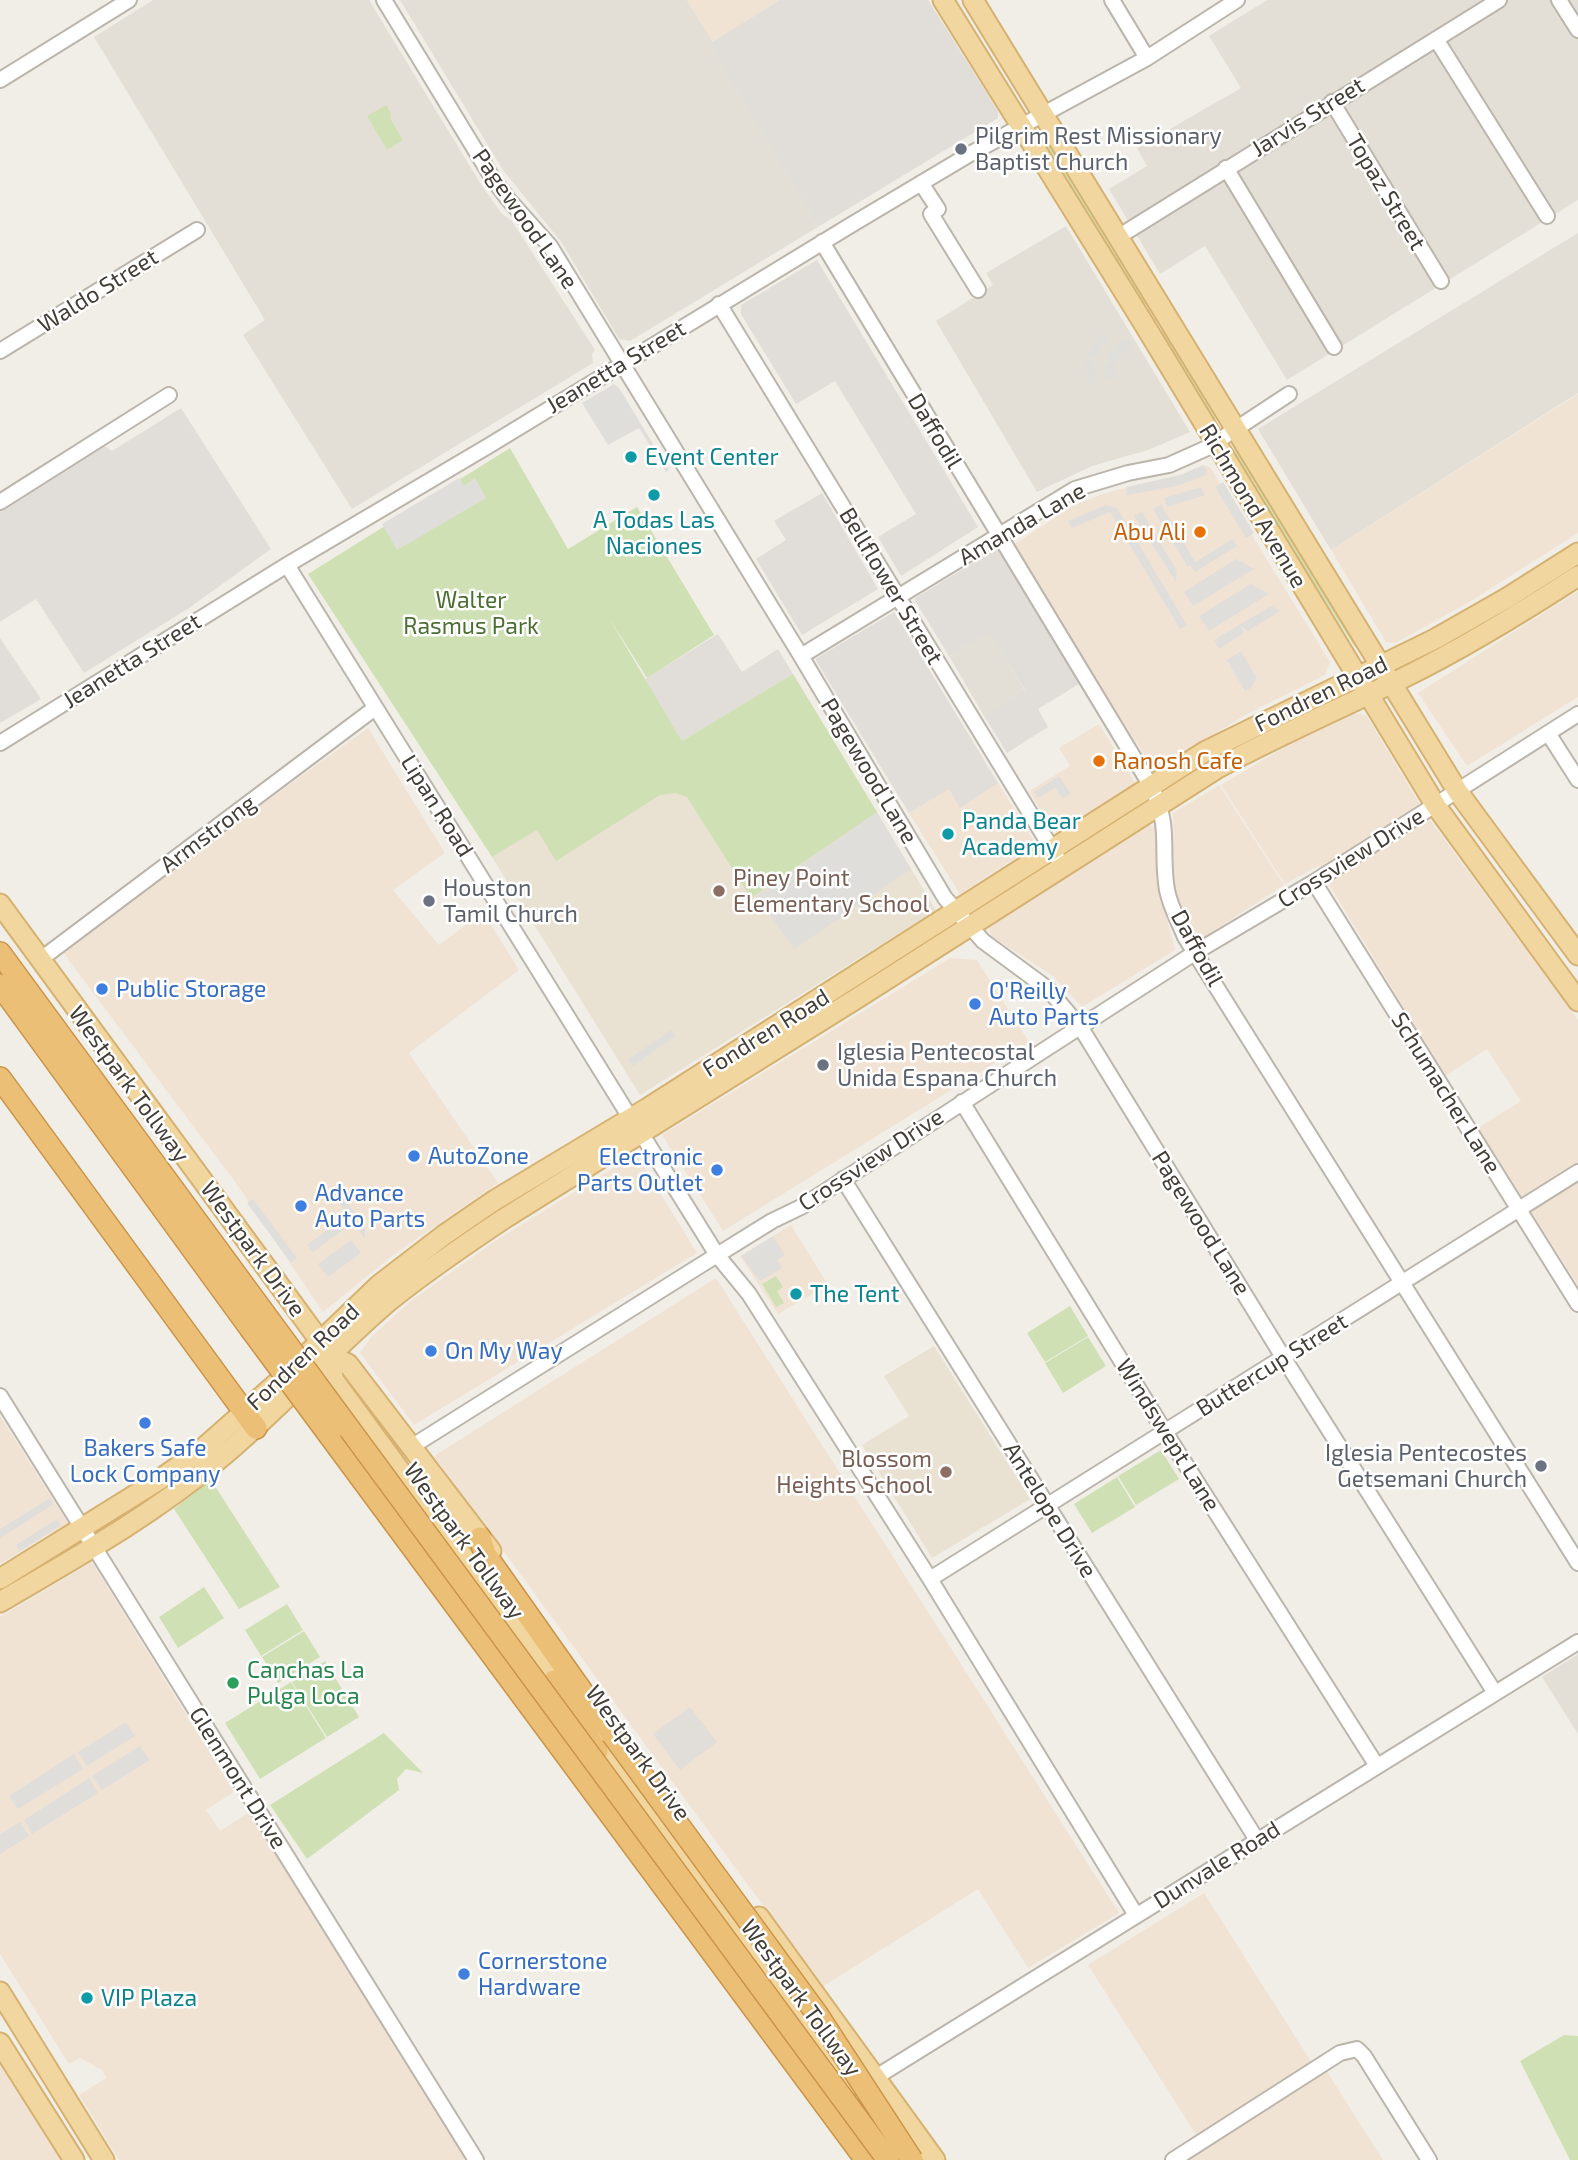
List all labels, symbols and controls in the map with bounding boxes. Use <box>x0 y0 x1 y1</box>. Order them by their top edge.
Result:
street label: Jarvis Street <box>1246 71 1370 163</box>
place label: Pilgrim Rest Missionary Baptist Church <box>975 122 1222 176</box>
street label: Topaz Street <box>1341 129 1431 255</box>
marker: Pilgrim Rest Missionary Baptist Church <box>953 141 969 157</box>
street label: Pagewood Lane <box>466 144 584 294</box>
street label: Waldo Street <box>33 243 163 339</box>
street label: Jeanetta Street <box>541 315 691 419</box>
street label: Daffodil <box>902 388 968 474</box>
street label: Richmond Avenue <box>1193 419 1313 593</box>
place label: Event Center <box>645 443 779 471</box>
marker: Event Center <box>623 449 639 465</box>
street label: Amanda Lane <box>954 477 1090 571</box>
marker: A Todas Las Naciones <box>646 487 662 503</box>
street label: Bellflower Street <box>833 503 949 669</box>
place label: A Todas Las Naciones <box>593 506 715 560</box>
place label: Abu Ali <box>1114 518 1186 546</box>
marker: Abu Ali <box>1192 524 1208 540</box>
park label: Walter Rasmus Park <box>403 586 539 640</box>
street label: Jeanetta Street <box>58 608 206 714</box>
street label: Fondren Road <box>1250 650 1392 738</box>
street label: Pagewood Lane <box>815 693 923 849</box>
place label: Ranosh Cafe <box>1113 747 1243 775</box>
street label: Lipan Road <box>395 750 479 862</box>
marker: Ranosh Cafe <box>1091 753 1107 769</box>
street label: Armstrong <box>155 789 261 879</box>
street label: Crossview Drive <box>1273 802 1429 914</box>
place label: Panda Bear Academy <box>962 807 1081 861</box>
marker: Panda Bear Academy <box>940 826 956 842</box>
place label: Piney Point Elementary School <box>733 864 929 918</box>
place label: Houston Tamil Church <box>443 874 578 928</box>
marker: Piney Point Elementary School <box>711 883 727 899</box>
marker: Houston Tamil Church <box>421 893 437 909</box>
street label: Daffodil <box>1165 905 1229 991</box>
place label: Public Storage <box>116 975 266 1003</box>
place label: O'Reilly Auto Parts <box>989 977 1099 1031</box>
marker: Public Storage <box>94 981 110 997</box>
street label: Fondren Road <box>697 983 835 1083</box>
marker: O'Reilly Auto Parts <box>967 996 983 1012</box>
street label: Westpark Tollway <box>63 1000 195 1168</box>
street label: Schumacher Lane <box>1385 1007 1507 1179</box>
place label: Iglesia Pentecostal Unida Espana Church <box>837 1038 1057 1092</box>
marker: Iglesia Pentecostal Unida Espana Church <box>815 1057 831 1073</box>
street label: Crossview Drive <box>793 1103 949 1217</box>
place label: AutoZone <box>428 1142 529 1170</box>
place label: Electronic Parts Outlet <box>577 1143 703 1197</box>
street label: Pagewood Lane <box>1146 1146 1256 1300</box>
marker: AutoZone <box>406 1148 422 1164</box>
marker: Electronic Parts Outlet <box>709 1162 725 1178</box>
street label: Westpark Drive <box>195 1176 311 1322</box>
place label: Advance Auto Parts <box>315 1179 425 1233</box>
marker: Advance Auto Parts <box>293 1198 309 1214</box>
place label: The Tent <box>810 1280 899 1308</box>
marker: The Tent <box>788 1286 804 1302</box>
street label: Fondren Road <box>241 1298 365 1416</box>
street label: Buttercup Street <box>1191 1307 1353 1423</box>
place label: On My Way <box>445 1337 563 1365</box>
marker: On My Way <box>423 1343 439 1359</box>
street label: Windswept Lane <box>1110 1354 1226 1516</box>
marker: Bakers Safe Lock Company <box>137 1415 153 1431</box>
place label: Bakers Safe Lock Company <box>70 1434 220 1488</box>
street label: Antelope Drive <box>997 1437 1103 1583</box>
place label: Iglesia Pentecostes Getsemani Church <box>1325 1439 1527 1493</box>
place label: Blossom Heights School <box>776 1445 932 1499</box>
street label: Westpark Tollway <box>398 1457 530 1625</box>
marker: Iglesia Pentecostes Getsemani Church <box>1533 1458 1549 1474</box>
marker: Blossom Heights School <box>938 1464 954 1480</box>
place label: Canchas La Pulga Loca <box>247 1656 365 1710</box>
marker: Canchas La Pulga Loca <box>225 1675 241 1691</box>
street label: Westpark Drive <box>580 1680 696 1826</box>
street label: Glenmont Drive <box>183 1702 293 1854</box>
street label: Dunvale Road <box>1149 1815 1285 1915</box>
street label: Westpark Tollway <box>735 1914 867 2082</box>
place label: Cornerstone Hardware <box>478 1947 608 2001</box>
marker: Cornerstone Hardware <box>456 1966 472 1982</box>
place label: VIP Plaza <box>101 1984 197 2012</box>
marker: VIP Plaza <box>79 1990 95 2006</box>

